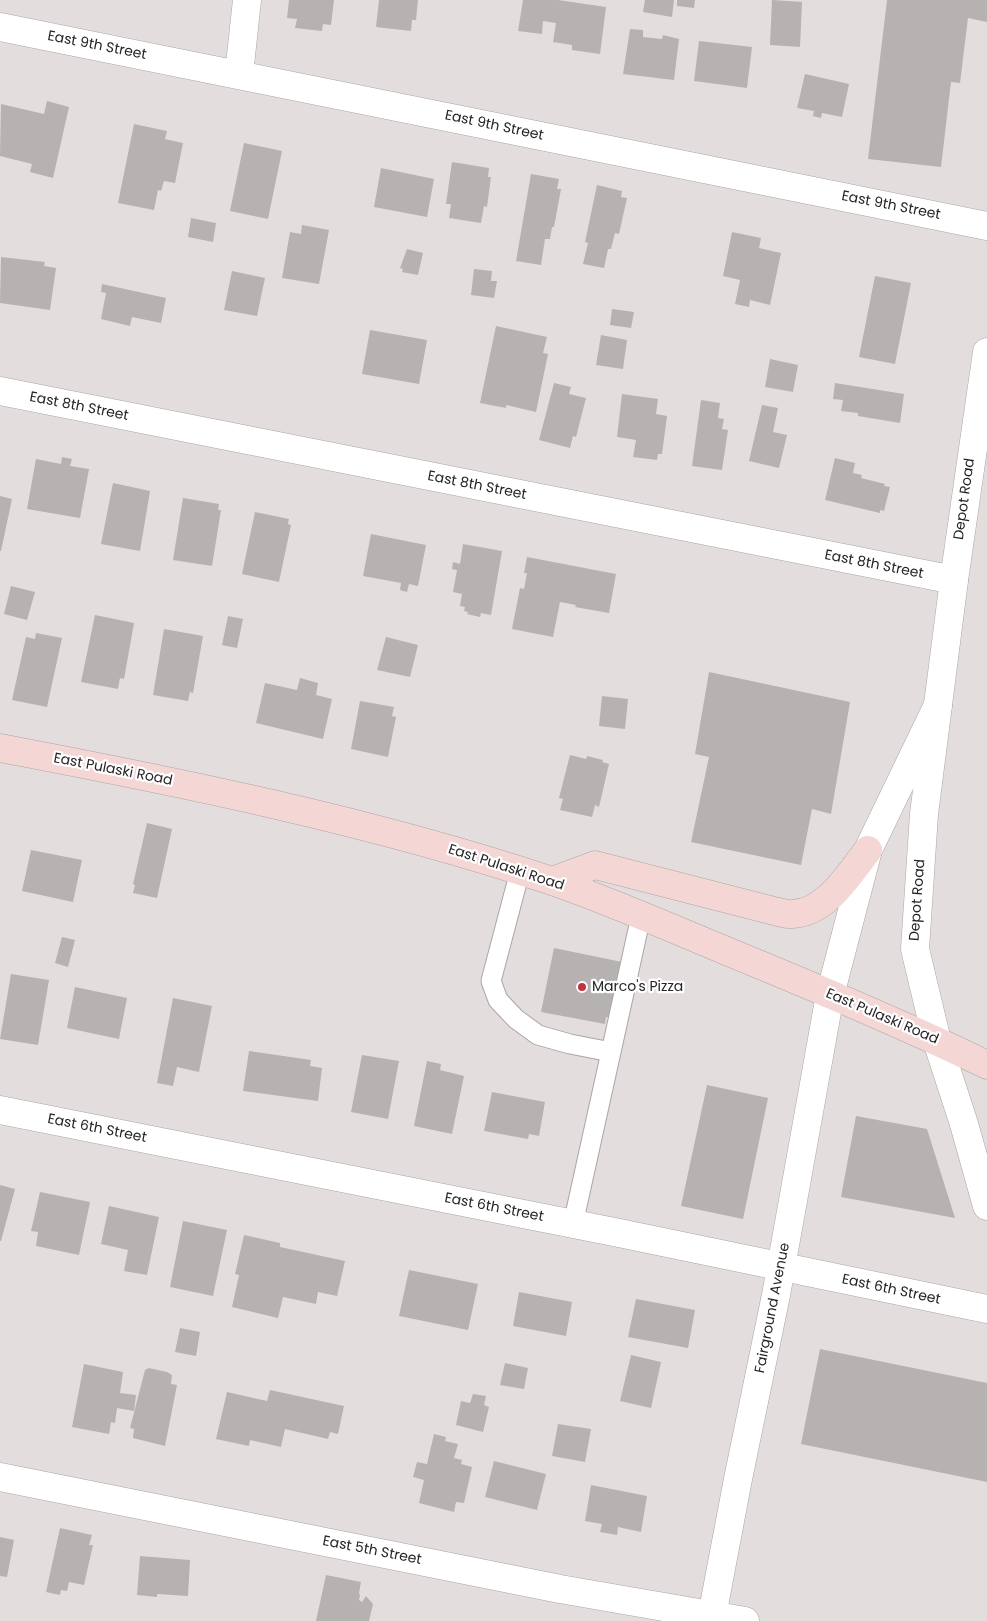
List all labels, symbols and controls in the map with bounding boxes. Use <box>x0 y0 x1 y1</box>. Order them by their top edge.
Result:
street label: East 9th Street <box>46 28 148 64</box>
street label: East 9th Street <box>443 107 545 145</box>
street label: East 9th Street <box>840 188 942 224</box>
street label: East 8th Street <box>28 389 130 425</box>
street label: Depot Road <box>951 457 979 541</box>
street label: East 8th Street <box>426 468 528 504</box>
street label: East 8th Street <box>823 547 925 583</box>
street label: East Pulaski Road <box>52 750 174 790</box>
street label: East Pulaski Road <box>446 841 566 895</box>
street label: Depot Road <box>907 858 929 942</box>
place label: Marco's Pizza <box>592 979 683 995</box>
marker: Marco's Pizza <box>576 981 588 993</box>
street label: East Pulaski Road <box>823 986 941 1048</box>
street label: East 6th Street <box>46 1111 148 1147</box>
street label: East 6th Street <box>443 1190 545 1226</box>
street label: Fairground Avenue <box>752 1241 794 1375</box>
street label: East 6th Street <box>840 1271 942 1309</box>
street label: East 5th Street <box>321 1533 423 1569</box>

